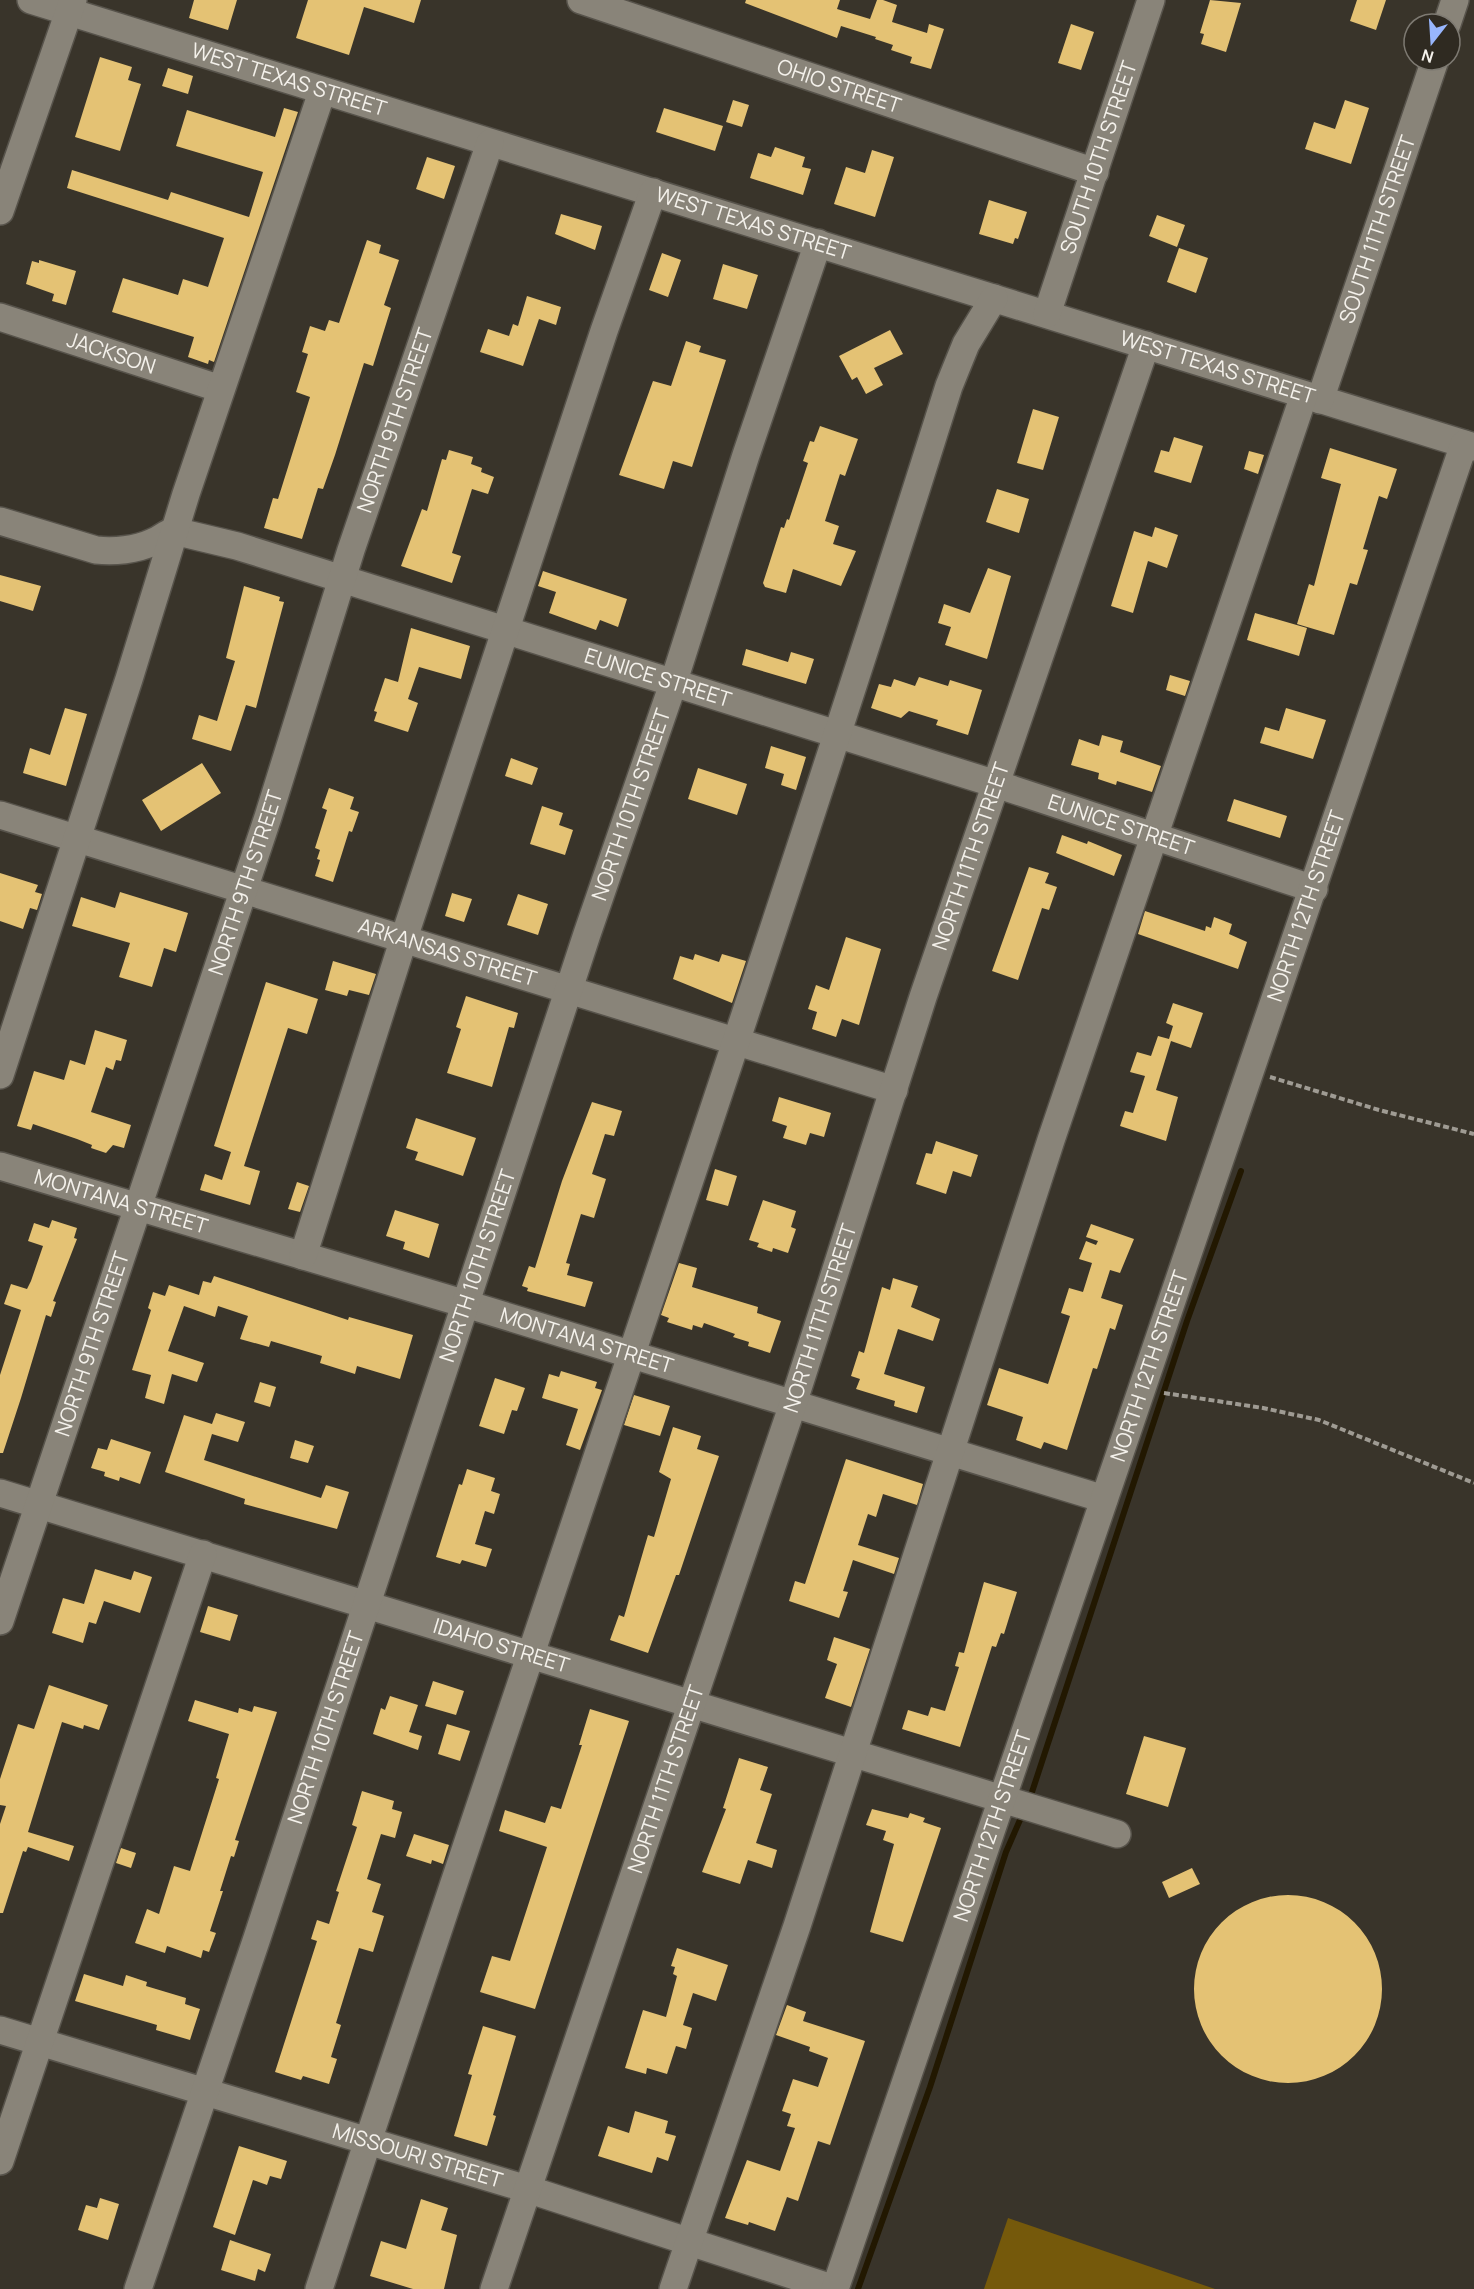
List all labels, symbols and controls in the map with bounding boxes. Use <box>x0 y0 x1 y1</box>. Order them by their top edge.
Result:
north arrow <box>1402 12 1462 72</box>
street label: WEST TEXAS STREET <box>188 36 391 122</box>
text: N <box>1419 44 1436 69</box>
street label: OHIO STREET <box>774 52 905 119</box>
street label: SOUTH 10TH STREET <box>1053 57 1143 257</box>
street label: SOUTH 11TH STREET <box>1332 131 1422 327</box>
street label: WEST TEXAS STREET <box>653 179 855 266</box>
street label: WEST TEXAS STREET <box>1117 323 1319 410</box>
street label: NORTH 9TH STREET <box>350 324 439 516</box>
street label: JACKSON <box>64 325 159 380</box>
street label: EUNICE STREET <box>581 641 735 713</box>
street label: NORTH 10TH STREET <box>584 704 677 904</box>
street label: NORTH 11TH STREET <box>925 758 1015 954</box>
street label: NORTH 9TH STREET <box>201 786 289 979</box>
street label: EUNICE STREET <box>1044 787 1198 862</box>
street label: NORTH 12TH STREET <box>1260 806 1351 1005</box>
street label: ARKANSAS STREET <box>355 911 541 992</box>
street label: MONTANA STREET <box>31 1162 212 1240</box>
street label: NORTH 10TH STREET <box>432 1165 522 1366</box>
street label: NORTH 11TH STREET <box>776 1220 863 1416</box>
street label: NORTH 9TH STREET <box>48 1247 135 1440</box>
street label: NORTH 12TH STREET <box>1103 1266 1194 1465</box>
street label: MONTANA STREET <box>497 1300 677 1380</box>
street label: IDAHO STREET <box>430 1611 573 1679</box>
street label: NORTH 10TH STREET <box>280 1627 370 1827</box>
street label: NORTH 11TH STREET <box>621 1681 710 1877</box>
street label: NORTH 12TH STREET <box>946 1726 1038 1925</box>
street label: MISSOURI STREET <box>329 2116 507 2194</box>

